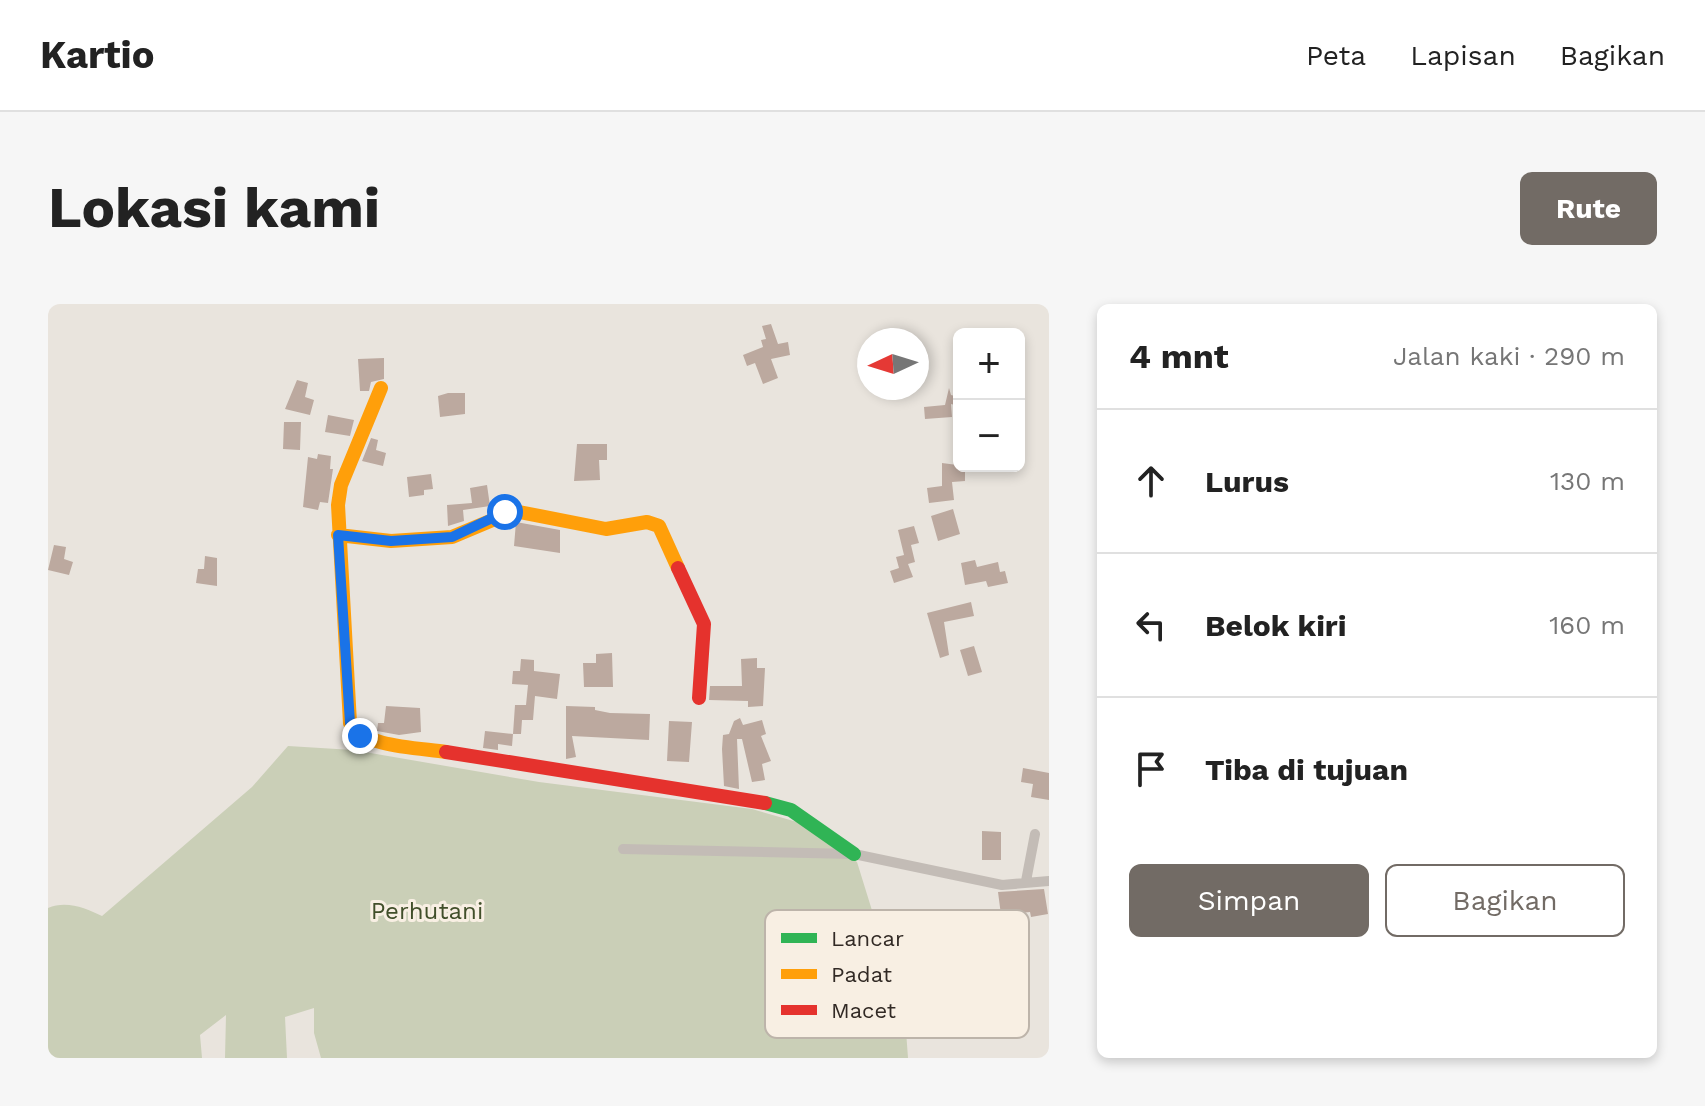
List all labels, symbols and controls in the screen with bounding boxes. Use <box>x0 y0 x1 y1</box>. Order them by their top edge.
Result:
text: Kartio <box>40 33 154 77</box>
text: Peta <box>1306 39 1366 72</box>
text: Lapisan <box>1410 39 1516 72</box>
text: Bagikan <box>1560 39 1665 72</box>
button: Rute <box>1520 172 1657 245</box>
text: Lokasi kami <box>48 175 380 241</box>
north arrow <box>857 328 929 400</box>
map controls <box>953 328 1025 472</box>
button: + <box>953 328 1025 400</box>
text: 4 mnt <box>1129 336 1229 376</box>
text: Jalan kaki · 290 m <box>1393 341 1625 371</box>
button: − <box>953 400 1025 472</box>
icon: ahead <box>1129 459 1173 503</box>
text: Lurus <box>1205 464 1289 499</box>
text: 130 m <box>1550 466 1625 496</box>
route start <box>487 494 523 530</box>
icon: left <box>1129 603 1173 647</box>
text: Belok kiri <box>1205 608 1347 643</box>
text: 160 m <box>1549 610 1625 640</box>
route end <box>342 718 378 754</box>
icon: arrive <box>1129 747 1173 791</box>
text: Tiba di tujuan <box>1205 752 1408 787</box>
button: Simpan <box>1129 864 1369 937</box>
button: Bagikan <box>1385 864 1625 937</box>
park label: Perhutani <box>371 897 483 925</box>
legend <box>765 910 1029 1038</box>
text: Lancar <box>831 926 904 951</box>
text: Padat <box>831 962 892 987</box>
text: Macet <box>831 998 896 1023</box>

